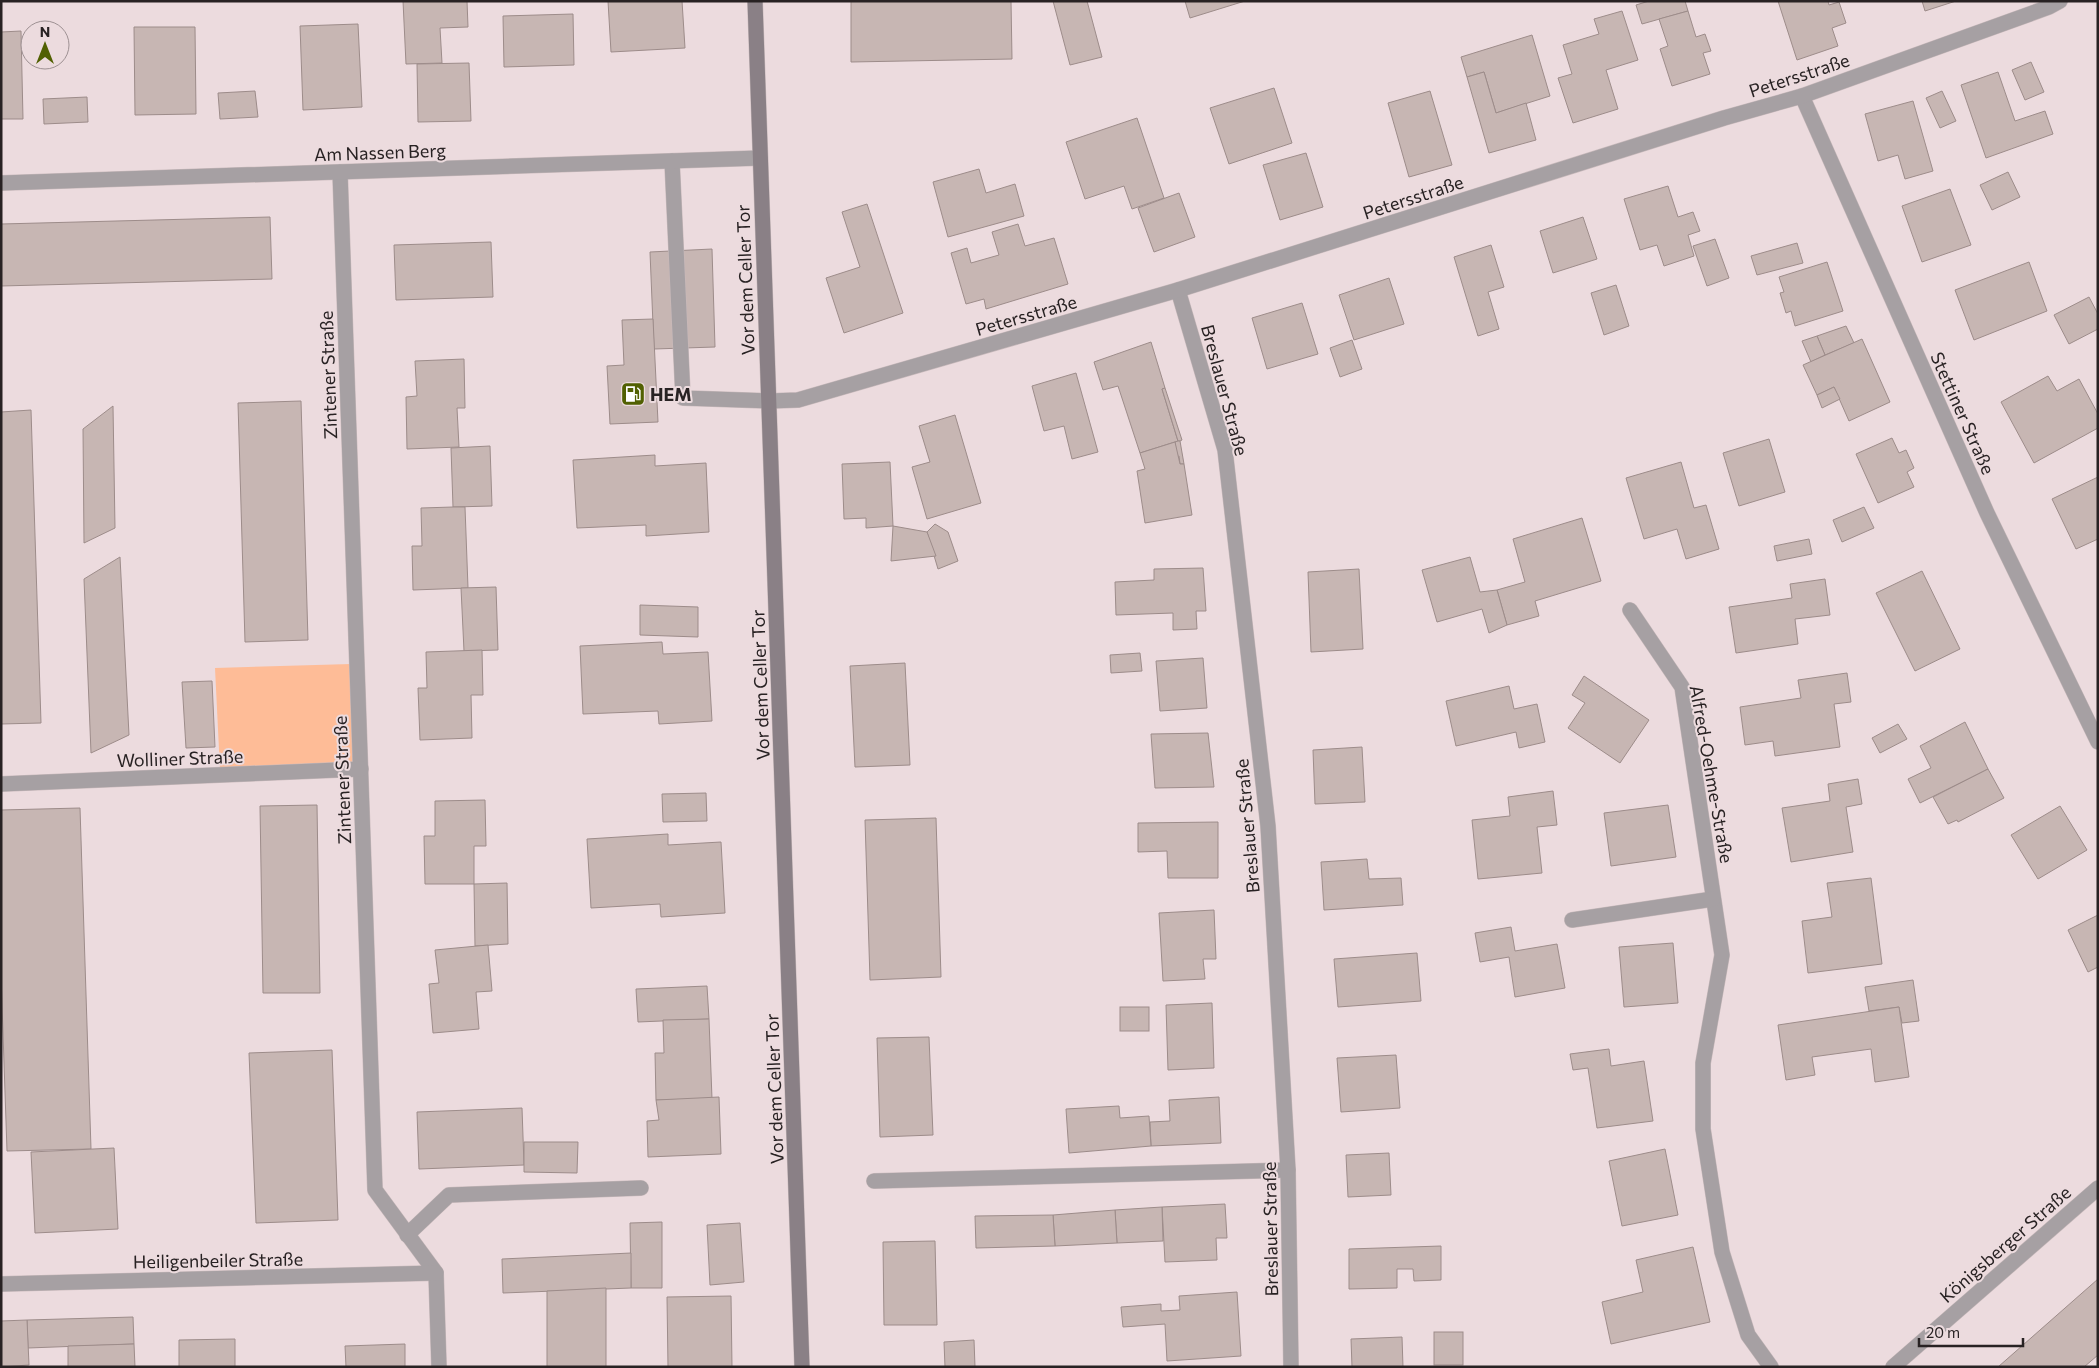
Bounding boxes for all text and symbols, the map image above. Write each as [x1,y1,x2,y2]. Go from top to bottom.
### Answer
north arrow [20,20,70,70]
text: N [40,23,50,40]
street label: Petersstraße [1746,48,1852,102]
street label: Am Nassen Berg [314,139,447,165]
street label: Petersstraße [1360,170,1466,224]
street label: Vor dem Celler Tor [731,204,759,356]
street label: Petersstraße [973,290,1079,340]
street label: Zintener Straße [315,310,341,440]
street label: Breslauer Straße [1197,322,1253,458]
street label: Stettiner Straße [1926,348,2000,478]
fuel station icon: HEM [620,381,646,407]
place label: HEM [650,383,692,405]
street label: Vor dem Celler Tor [746,609,774,761]
street label: Alfred-Oehme-Straße [1686,683,1738,865]
street label: Zintener Straße [329,715,355,845]
street label: Wolliner Straße [116,745,244,771]
street label: Breslauer Straße [1230,758,1264,894]
street label: Vor dem Celler Tor [760,1013,788,1165]
street label: Breslauer Straße [1258,1161,1282,1297]
street label: Königsberger Straße [1935,1181,2075,1307]
street label: Heiligenbeiler Straße [133,1248,303,1272]
scale bar [1919,1316,2023,1348]
text: 20 m [1926,1323,1960,1341]

